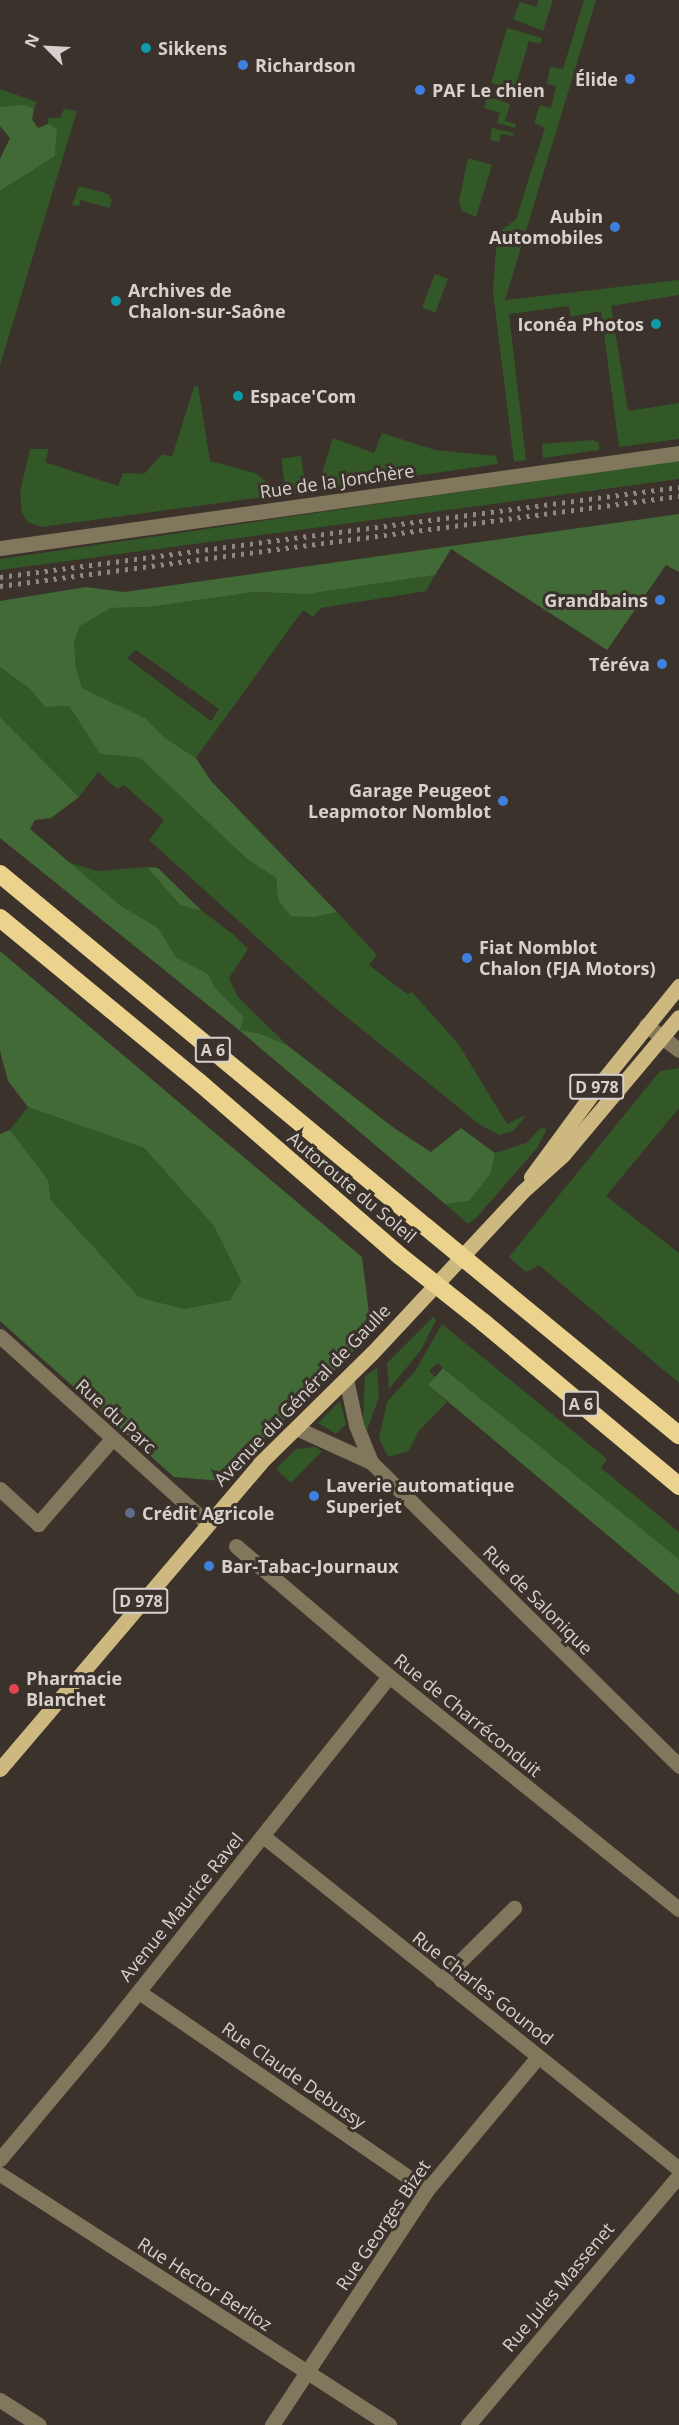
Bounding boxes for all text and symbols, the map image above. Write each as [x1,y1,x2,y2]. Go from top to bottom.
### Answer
north arrow [18,18,78,78]
text: N [19,30,44,51]
place label: Sikkens [158,37,227,59]
marker: Sikkens [139,41,153,55]
place label: Richardson [255,54,356,76]
marker: Richardson [236,58,250,72]
place label: Élide [575,68,618,90]
marker: Élide [623,72,637,86]
place label: PAF Le chien [432,79,545,101]
marker: PAF Le chien [413,83,427,97]
place label: Aubin Automobiles [489,206,603,248]
marker: Aubin Automobiles [608,220,622,234]
place label: Archives de Chalon-sur-Saône [128,280,286,322]
marker: Archives de Chalon-sur-Saône [109,294,123,308]
place label: Iconéa Photos [517,313,644,335]
marker: Iconéa Photos [649,317,663,331]
place label: Espace'Com [250,385,356,407]
marker: Espace'Com [231,389,245,403]
street label: Rue de la Jonchère [258,459,416,503]
place label: Grandbains [544,589,648,611]
marker: Grandbains [653,593,667,607]
place label: Téréva [589,653,650,675]
marker: Téréva [655,657,669,671]
place label: Garage Peugeot Leapmotor Nomblot [308,780,491,822]
marker: Garage Peugeot Leapmotor Nomblot [496,794,510,808]
place label: Fiat Nomblot Chalon (FJA Motors) [479,937,656,980]
marker: Fiat Nomblot Chalon (FJA Motors) [460,951,474,965]
road number: A 6 [194,1037,232,1063]
road number: D 978 [568,1074,626,1100]
street label: Autoroute du Soleil [283,1127,421,1247]
street label: Avenue du Général de Gaulle [209,1300,395,1490]
street label: Rue du Parc [71,1374,161,1458]
road number: A 6 [562,1391,600,1417]
place label: Laverie automatique Superjet [326,1475,514,1518]
marker: Laverie automatique Superjet [307,1489,321,1503]
place label: Crédit Agricole [142,1502,274,1524]
marker: Crédit Agricole [123,1506,137,1520]
street label: Rue de Salonique [479,1541,597,1659]
place label: Bar-Tabac-Journaux [221,1555,399,1577]
marker: Bar-Tabac-Journaux [202,1559,216,1573]
road number: D 978 [112,1588,170,1614]
street label: Rue de Charréconduit [390,1649,546,1781]
place label: Pharmacie Blanchet [26,1668,122,1710]
marker: Pharmacie Blanchet [7,1682,21,1696]
street label: Avenue Maurice Ravel [115,1828,247,1986]
street label: Rue Charles Gounod [408,1926,558,2050]
street label: Rue Claude Debussy [218,2017,370,2133]
street label: Rue Georges Bizet [331,2156,435,2294]
street label: Rue Jules Massenet [498,2218,618,2356]
street label: Rue Hector Berlioz [134,2233,276,2335]

